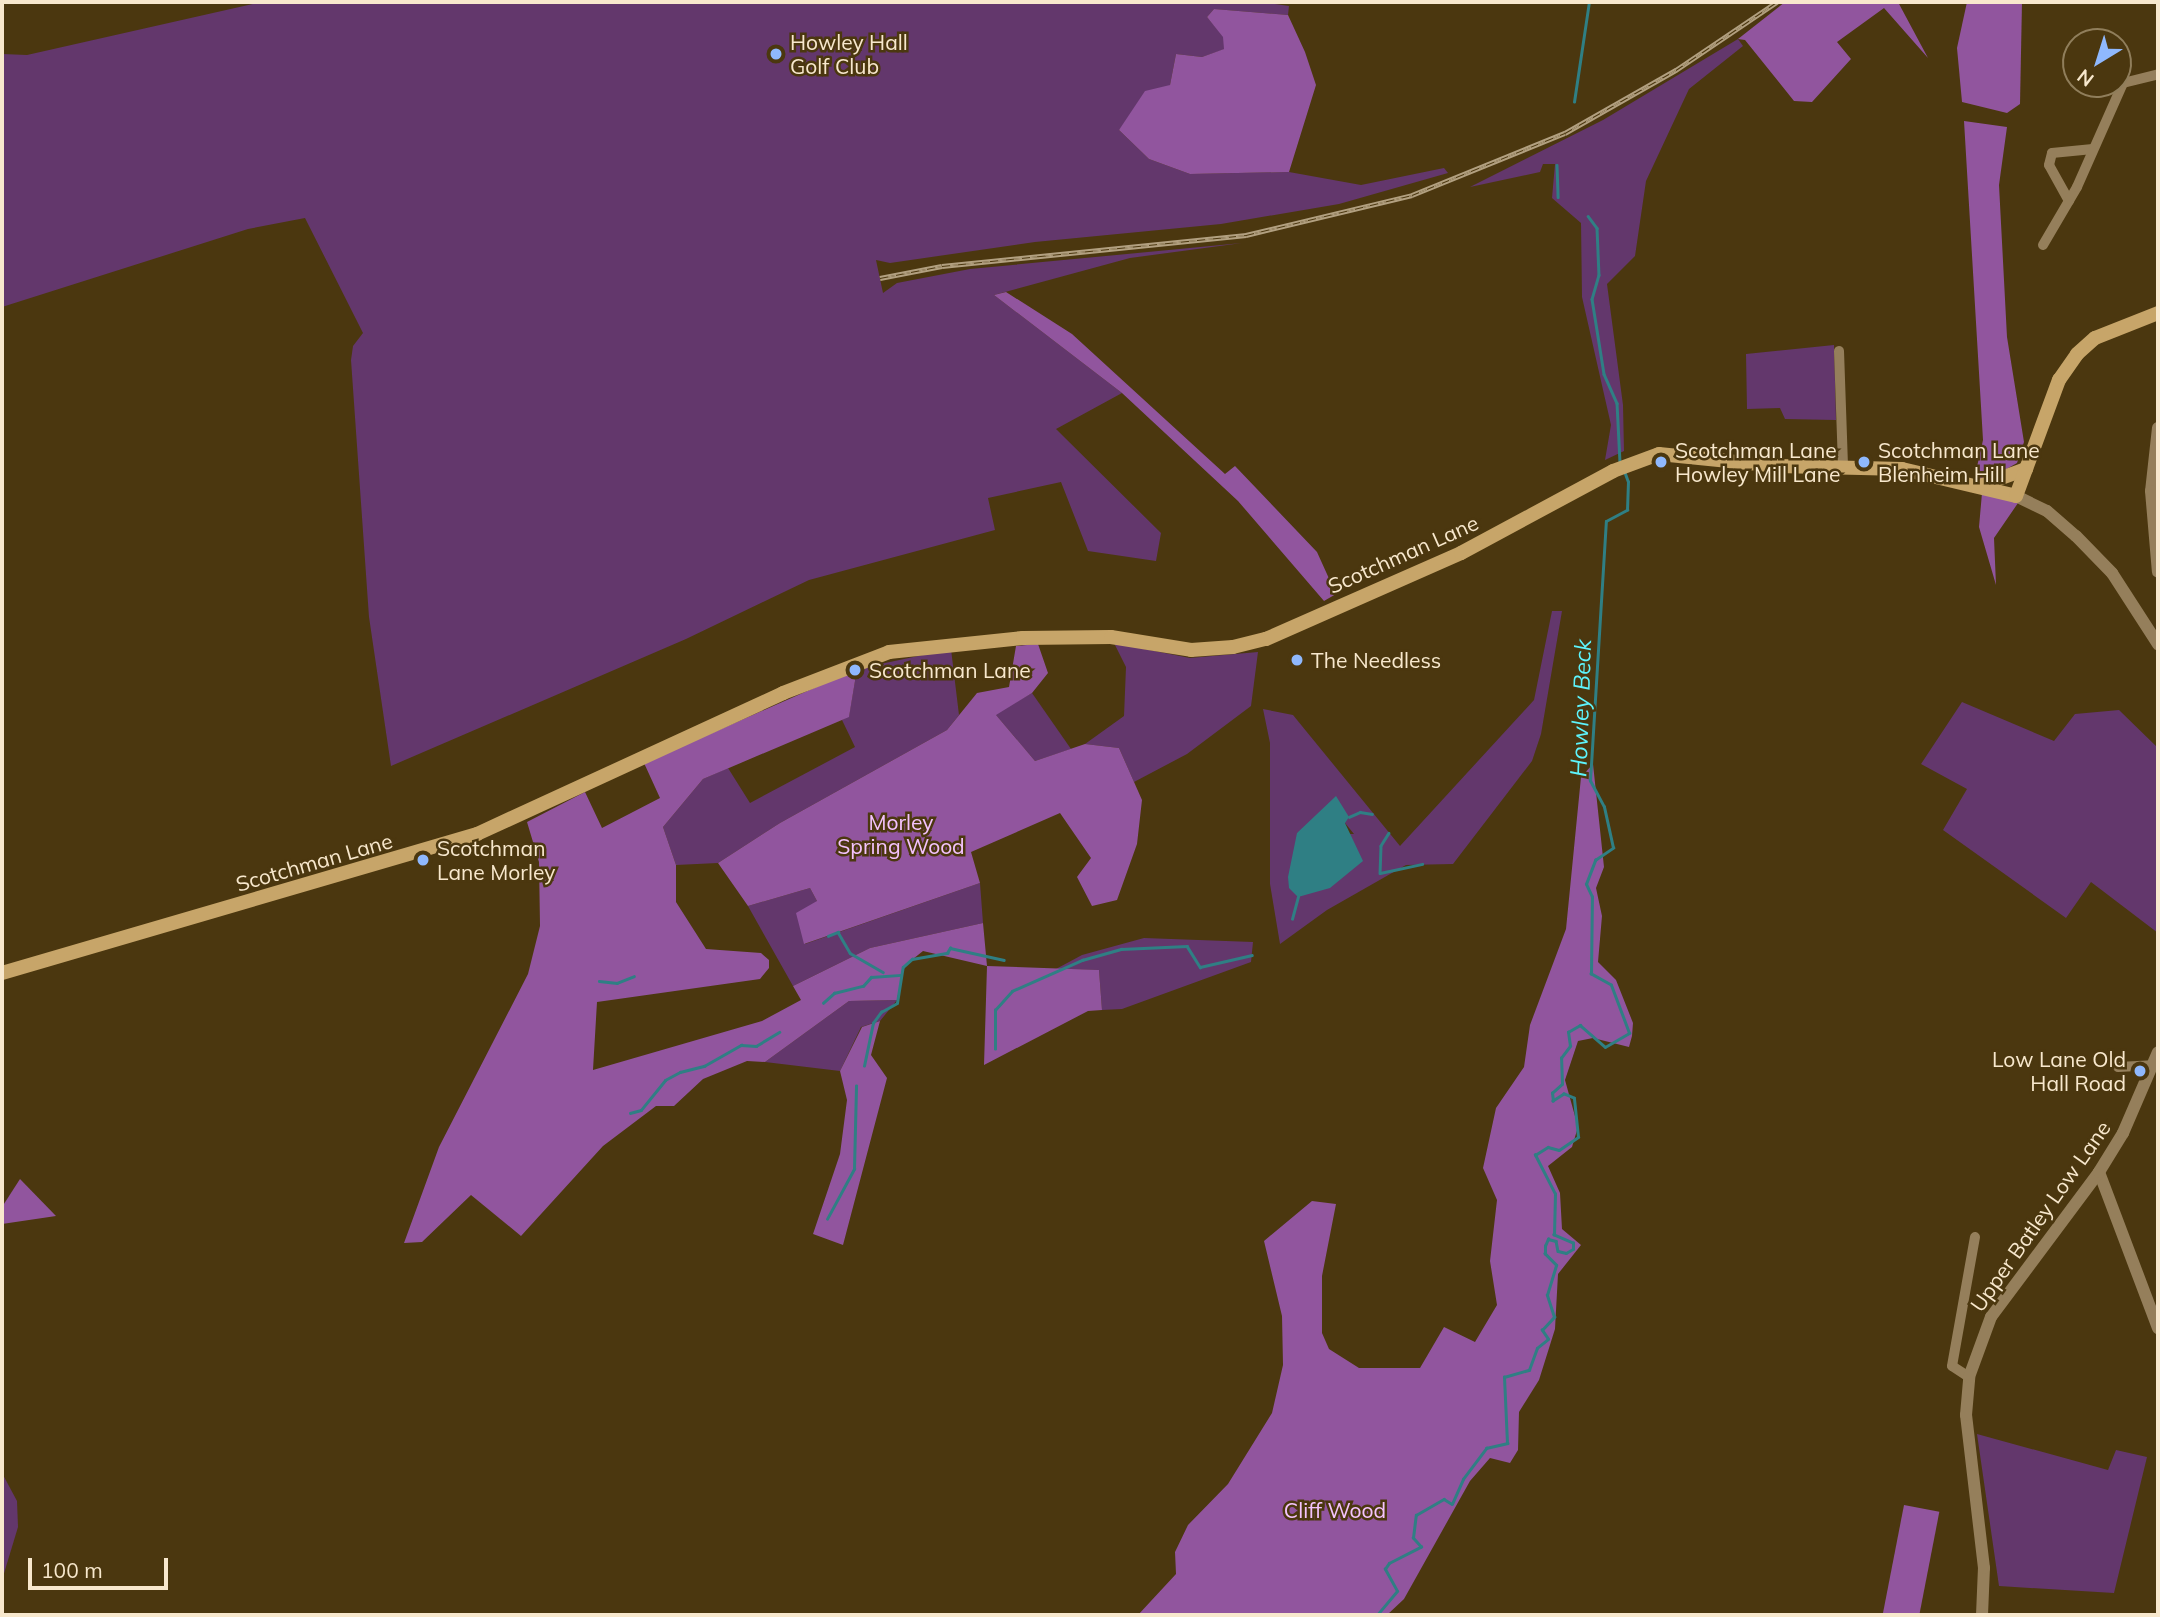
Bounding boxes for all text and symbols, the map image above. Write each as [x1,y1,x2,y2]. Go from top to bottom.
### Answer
north arrow [2062,28,2132,98]
place label: Howley Hall Golf Club [790,29,908,79]
marker: Howley Hall Golf Club [768,46,784,62]
text: N [2072,64,2098,92]
place label: Scotchman Lane Howley Mill Lane [1675,437,1840,487]
place label: Scotchman Lane Blenheim Hill [1878,437,2040,487]
marker: Scotchman Lane Howley Mill Lane [1653,454,1669,470]
marker: Scotchman Lane Blenheim Hill [1856,454,1872,470]
street label: Scotchman Lane [1324,510,1482,598]
water label: Howley Beck [1565,639,1597,777]
place label: The Needless [1311,647,1441,673]
marker: The Needless [1289,652,1305,668]
place label: Scotchman Lane [869,657,1031,683]
marker: Scotchman Lane [847,662,863,678]
park label: Morley Spring Wood [837,809,965,859]
street label: Scotchman Lane [233,828,395,896]
place label: Scotchman Lane Morley [437,835,555,885]
marker: Scotchman Lane Morley [415,852,431,868]
place label: Low Lane Old Hall Road [1992,1046,2126,1096]
marker: Low Lane Old Hall Road [2132,1063,2148,1079]
street label: Upper Batley Low Lane [1965,1116,2115,1316]
park label: Cliff Wood [1284,1497,1386,1523]
scale bar [32,1544,172,1588]
text: 100 m [41,1557,103,1583]

